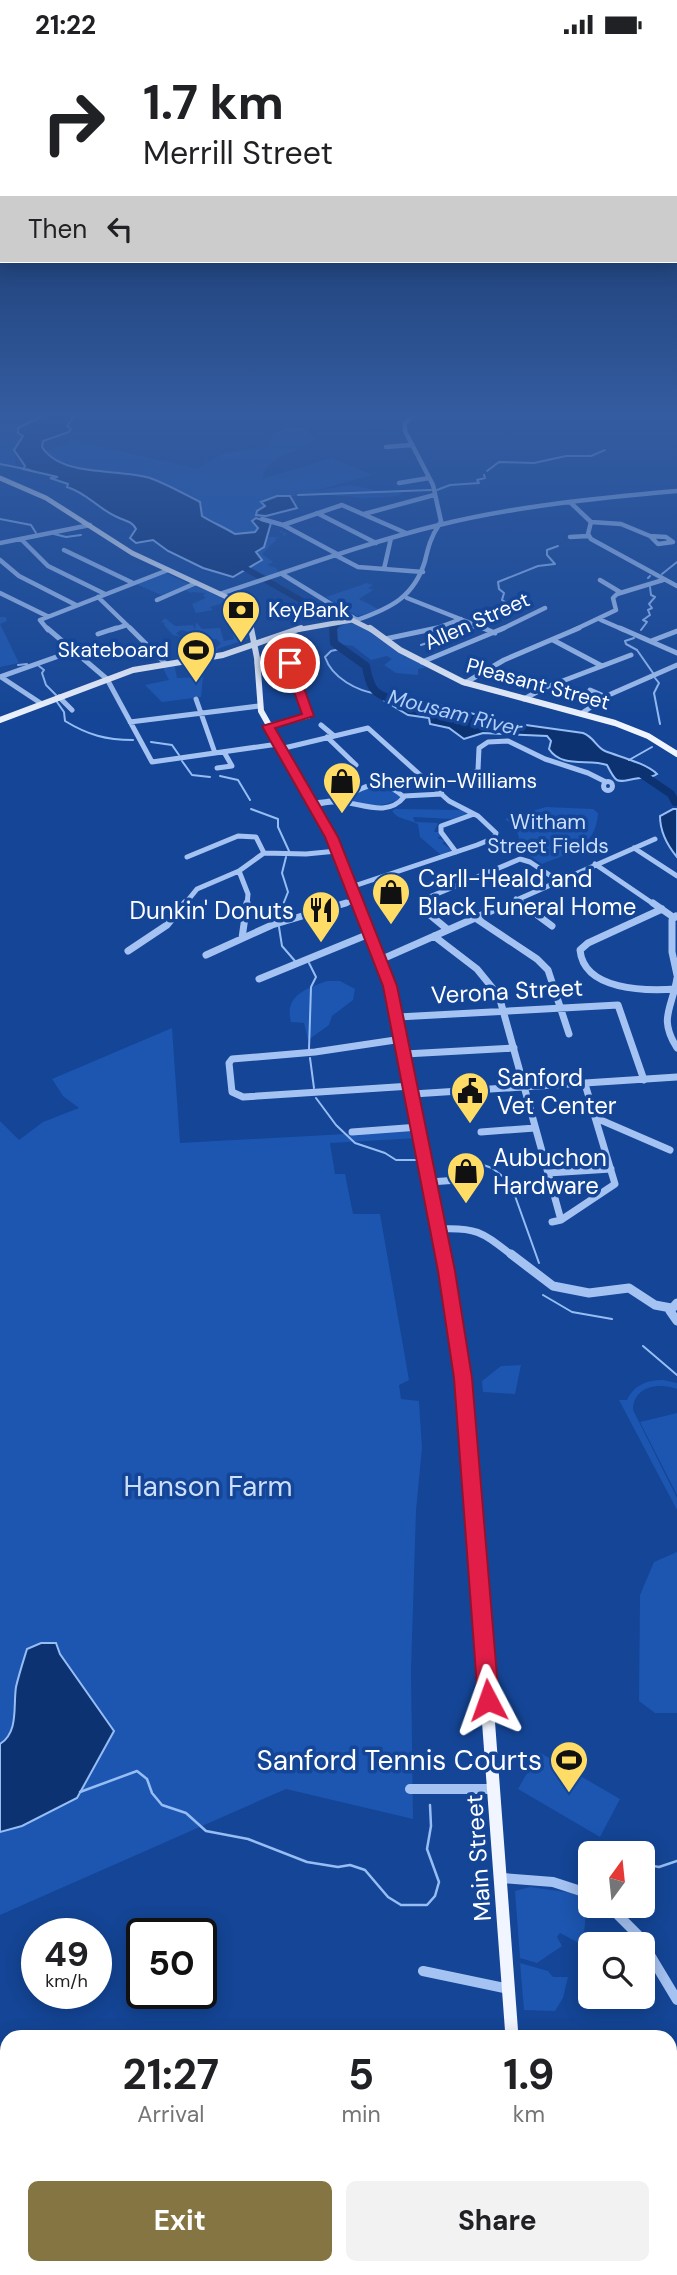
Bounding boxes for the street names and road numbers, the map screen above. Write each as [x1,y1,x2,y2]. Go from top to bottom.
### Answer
street label: Allen Street [420,585,534,657]
street label: Pleasant Street [463,651,613,717]
street label: Verona Street [430,972,584,1010]
street label: Main Street [458,1793,498,1923]

